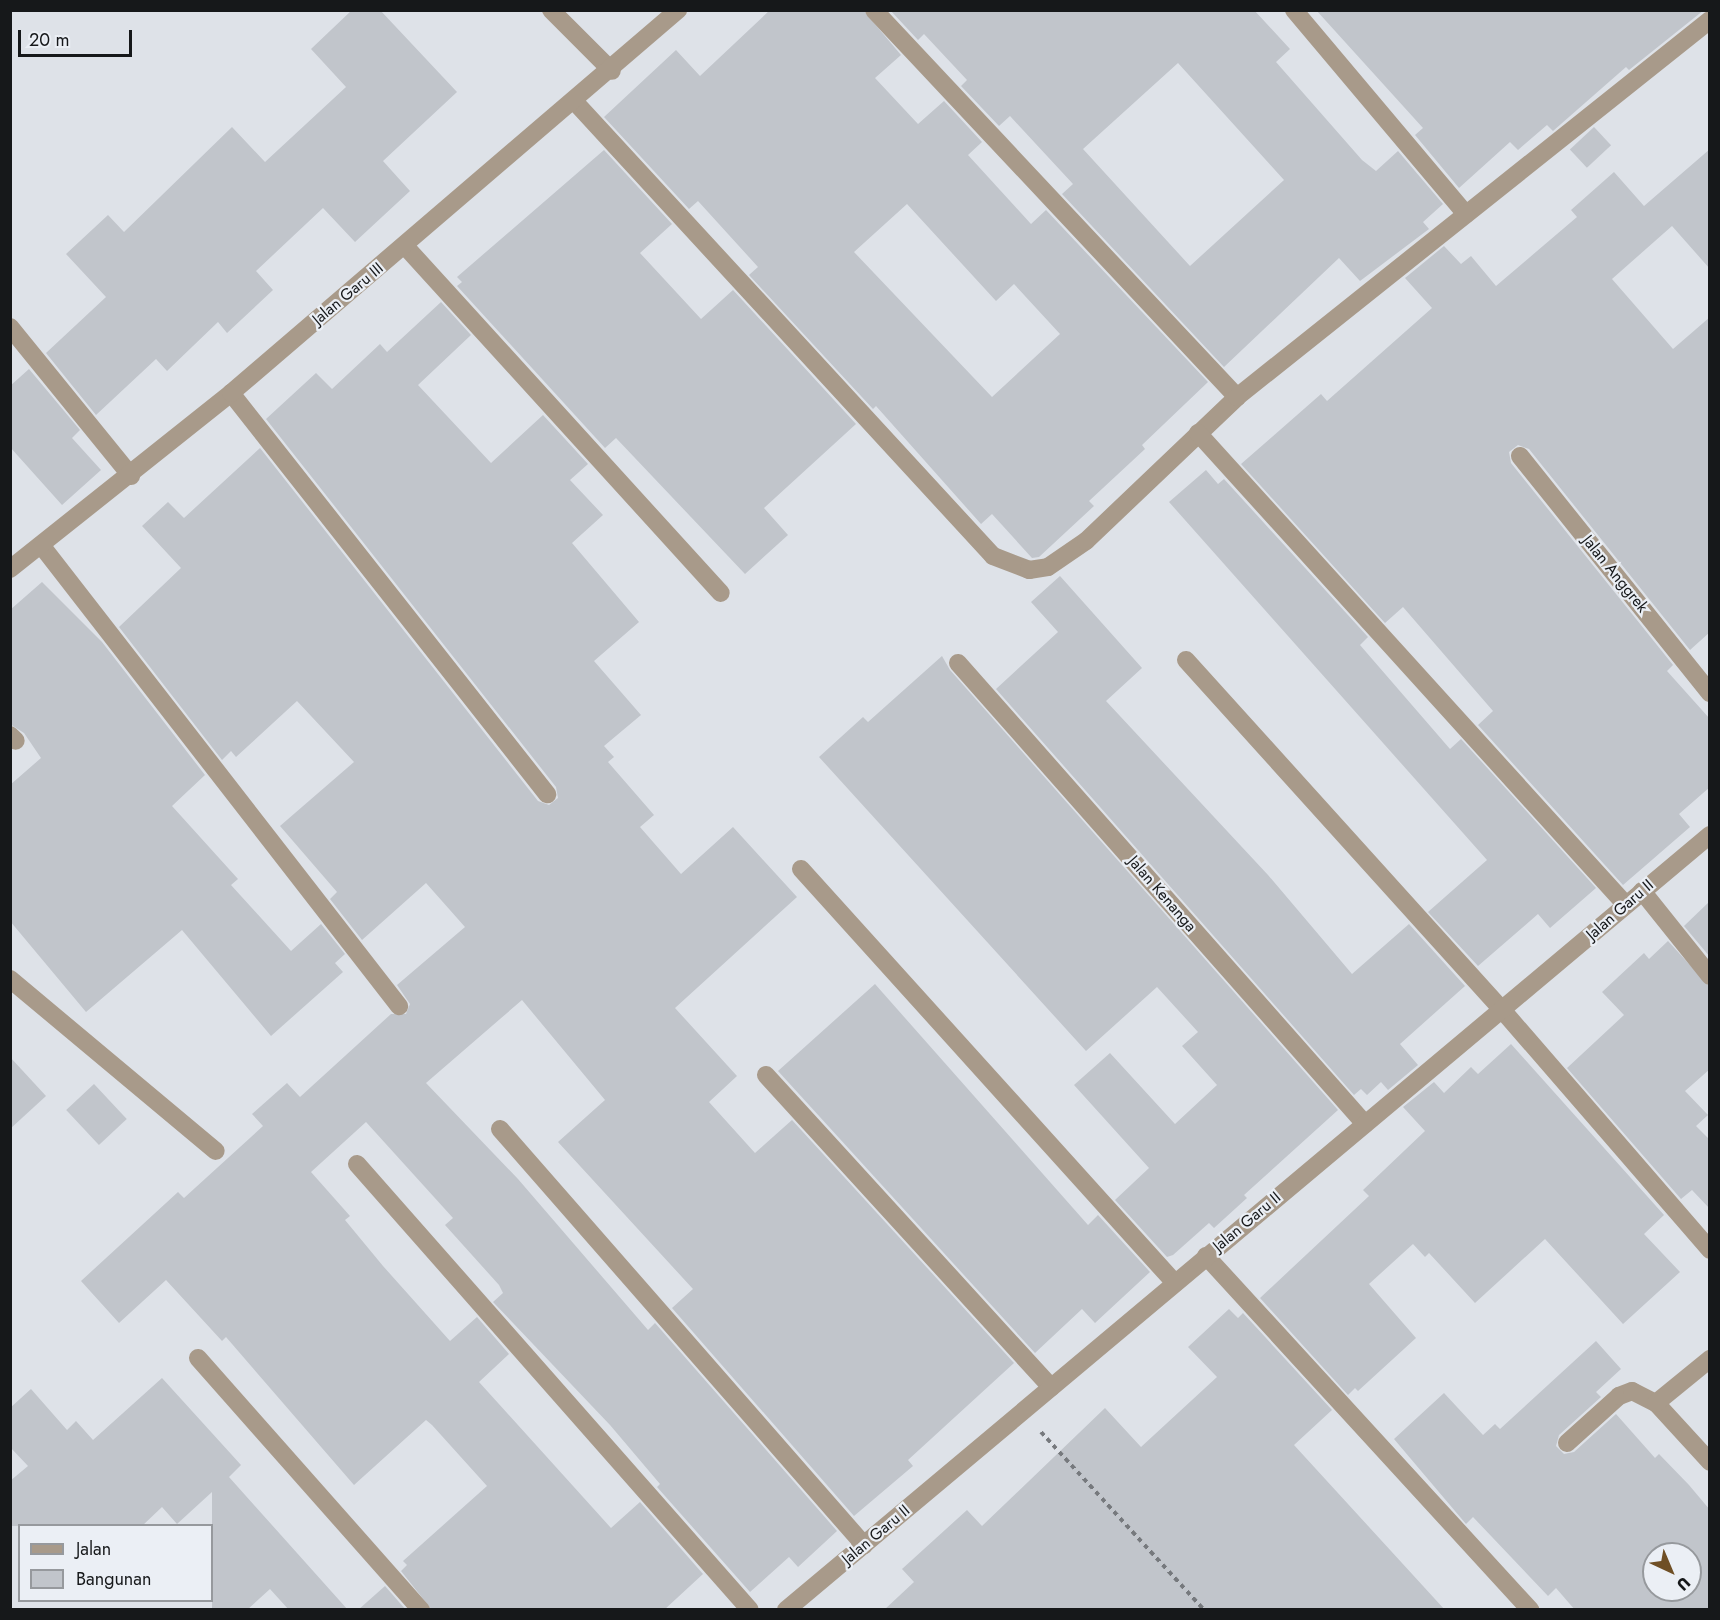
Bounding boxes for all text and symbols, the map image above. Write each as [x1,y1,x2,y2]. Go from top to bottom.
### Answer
scale bar [21,18,135,56]
text: 20 m [29,27,69,53]
street label: Jalan Garu III [309,259,387,329]
street label: Jalan Anggrek [1578,531,1652,617]
street label: Jalan Kenanga [1124,852,1200,936]
street label: Jalan Garu II [1582,876,1658,944]
street label: Jalan Garu II [1209,1188,1285,1256]
street label: Jalan Garu II [838,1501,914,1569]
legend [18,1524,213,1602]
text: Jalan [76,1536,111,1562]
north arrow [1642,1542,1702,1602]
text: Bangunan [76,1566,151,1592]
text: U [1671,1572,1695,1596]

